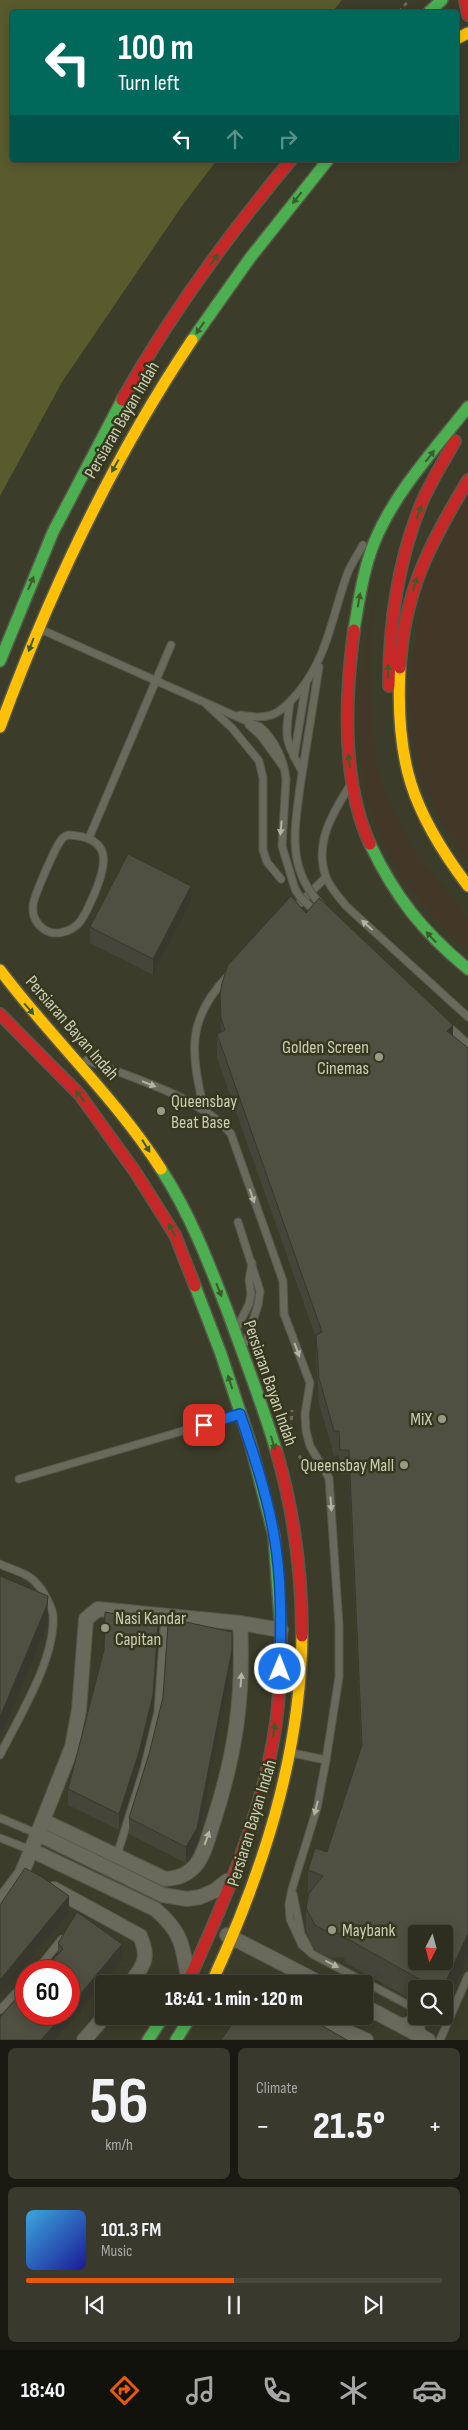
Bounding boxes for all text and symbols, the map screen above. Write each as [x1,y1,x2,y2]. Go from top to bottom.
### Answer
text: 100 m [118,27,194,70]
icon: left [35,30,100,95]
text: Turn left [118,70,180,97]
icon: left [168,125,196,153]
icon: ahead [221,125,249,153]
icon: right [274,125,302,153]
one-way arrow [292,191,303,204]
one-way arrow [209,253,219,267]
one-way arrow [195,321,205,335]
street label: Persiaran Bayan Indah [80,358,164,482]
one-way arrow [425,449,435,463]
one-way arrow [110,460,119,473]
one-way arrow [416,505,423,520]
one-way arrow [27,576,35,591]
one-way arrow [411,576,419,591]
one-way arrow [356,591,364,607]
one-way arrow [26,638,34,652]
one-way arrow [384,663,392,679]
one-way arrow [345,753,353,769]
one-way arrow [277,820,285,836]
one-way arrow [362,919,374,931]
one-way arrow [425,931,437,943]
street label: Persiaran Bayan Indah [21,972,123,1084]
one-way arrow [23,1003,34,1016]
place label: Golden Screen Cinemas [282,1037,369,1079]
marker: Golden Screen Cinemas [373,1051,385,1063]
one-way arrow [142,1081,156,1089]
one-way arrow [75,1090,86,1103]
place label: Queensbay Beat Base [171,1091,237,1133]
marker: Queensbay Beat Base [155,1105,167,1117]
one-way arrow [141,1139,150,1152]
one-way arrow [249,1188,257,1203]
one-way arrow [168,1223,176,1238]
one-way arrow [215,1283,223,1298]
street label: Persiaran Bayan Indah [239,1317,301,1449]
one-way arrow [294,1343,302,1357]
one-way arrow [225,1374,233,1389]
pin [183,1404,225,1446]
place label: MiX [410,1409,432,1430]
icon: arrive [190,1411,218,1439]
marker: MiX [436,1413,448,1425]
one-way arrow [269,1436,277,1451]
place label: Queensbay Mall [301,1455,394,1476]
marker: Queensbay Mall [398,1459,410,1471]
one-way arrow [328,1496,336,1512]
place label: Nasi Kandar Capitan [115,1608,186,1650]
marker: Nasi Kandar Capitan [99,1622,111,1634]
position arrow [253,1642,305,1694]
one-way arrow [237,1672,245,1688]
one-way arrow [271,1722,279,1738]
street label: Persiaran Bayan Indah [223,1757,281,1889]
one-way arrow [312,1800,320,1815]
one-way arrow [204,1831,212,1846]
place label: Maybank [342,1920,396,1941]
marker: Maybank [326,1924,338,1936]
north arrow [408,1925,452,1970]
map controls [408,1925,453,2025]
speed limit sign: 60 [15,1960,80,2025]
one-way arrow [324,1960,339,1968]
button: search [408,1980,453,2025]
text: 18:41 · 1 min · 120 m [165,1988,303,2011]
text: 56 [89,2064,149,2142]
text: Climate [256,2079,298,2098]
text: 21.5° [313,2104,385,2149]
text: − [256,2110,270,2143]
text: + [428,2110,442,2143]
text: km/h [105,2136,133,2155]
text: 101.3 FM [101,2219,161,2242]
text: Music [101,2242,132,2261]
icon: previous [81,2291,109,2319]
icon: pause [220,2291,248,2319]
icon: next [359,2291,387,2319]
icon: directions [107,2373,142,2408]
icon: music [183,2373,218,2408]
icon: phone [259,2373,294,2408]
icon: climate [336,2373,371,2408]
icon: car [412,2373,447,2408]
text: 18:40 [21,2377,65,2404]

